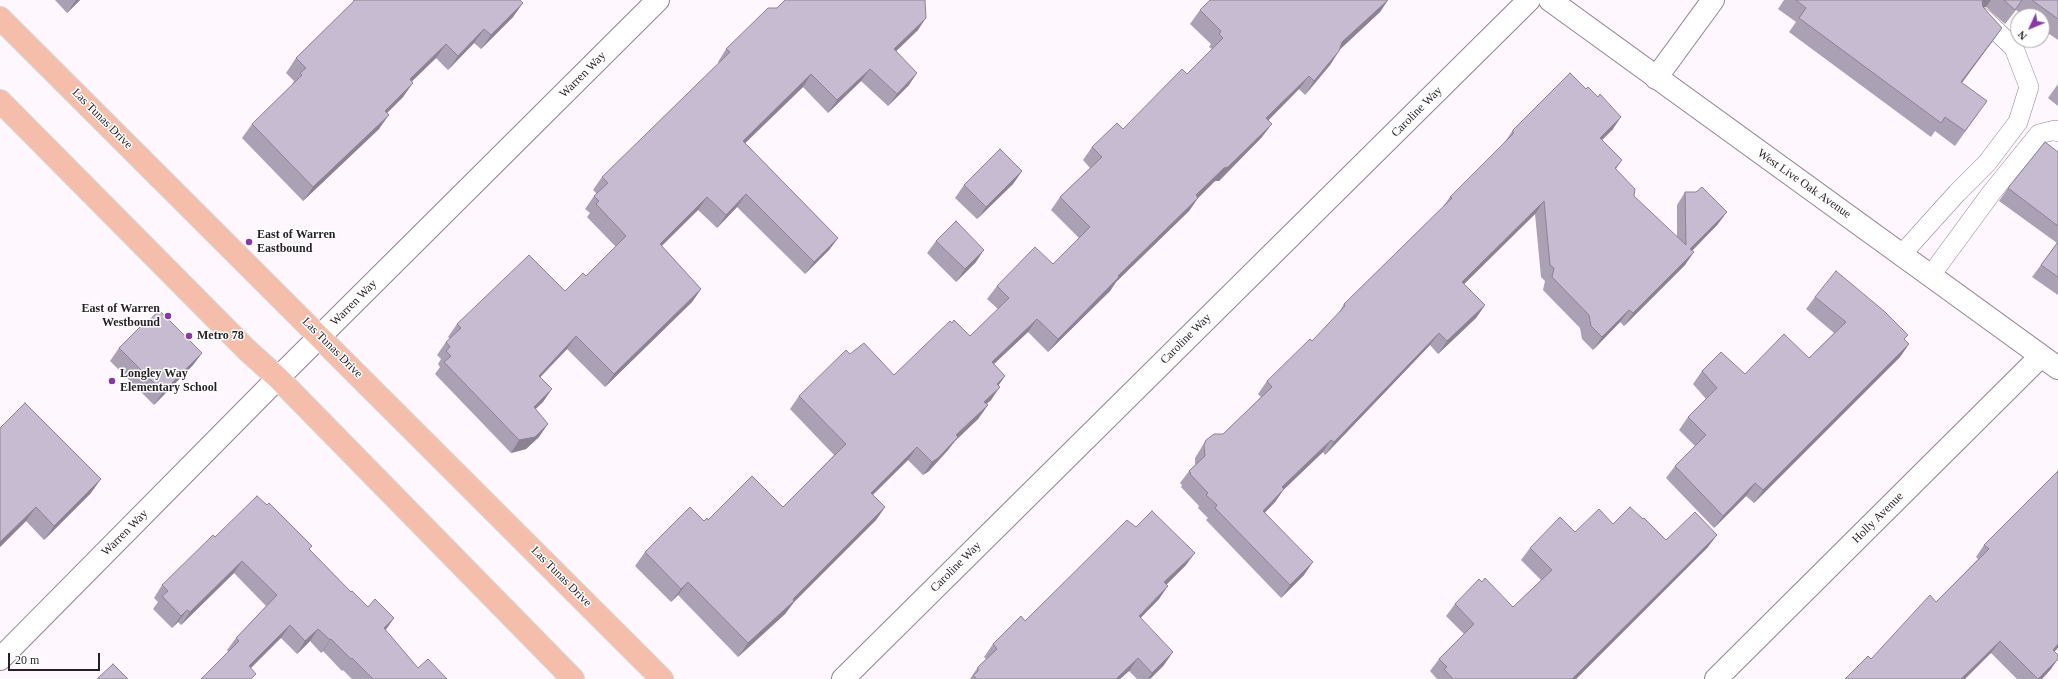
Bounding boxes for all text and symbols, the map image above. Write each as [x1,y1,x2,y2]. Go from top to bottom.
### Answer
north arrow [2010,8,2050,48]
text: N [2015,29,2029,43]
street label: Warren Way [557,49,609,101]
street label: Caroline Way [1389,84,1445,140]
street label: Las Tunas Drive [69,86,135,152]
street label: West Live Oak Avenue [1754,146,1854,222]
place label: East of Warren Eastbound [257,228,335,256]
marker: East of Warren Eastbound [244,237,254,247]
street label: Warren Way [328,277,380,329]
place label: East of Warren Westbound [82,302,160,330]
marker: East of Warren Westbound [163,311,173,321]
street label: Caroline Way [1158,311,1214,367]
street label: Las Tunas Drive [299,315,365,381]
place label: Metro 78 [197,329,244,343]
marker: Metro 78 [184,331,194,341]
place label: Longley Way Elementary School [120,367,217,395]
marker: Longley Way Elementary School [107,376,117,386]
street label: Holly Avenue [1849,489,1907,547]
street label: Warren Way [99,507,151,559]
street label: Caroline Way [928,539,984,595]
street label: Las Tunas Drive [528,544,594,610]
scale bar [10,645,102,671]
text: 20 m [15,653,39,667]

